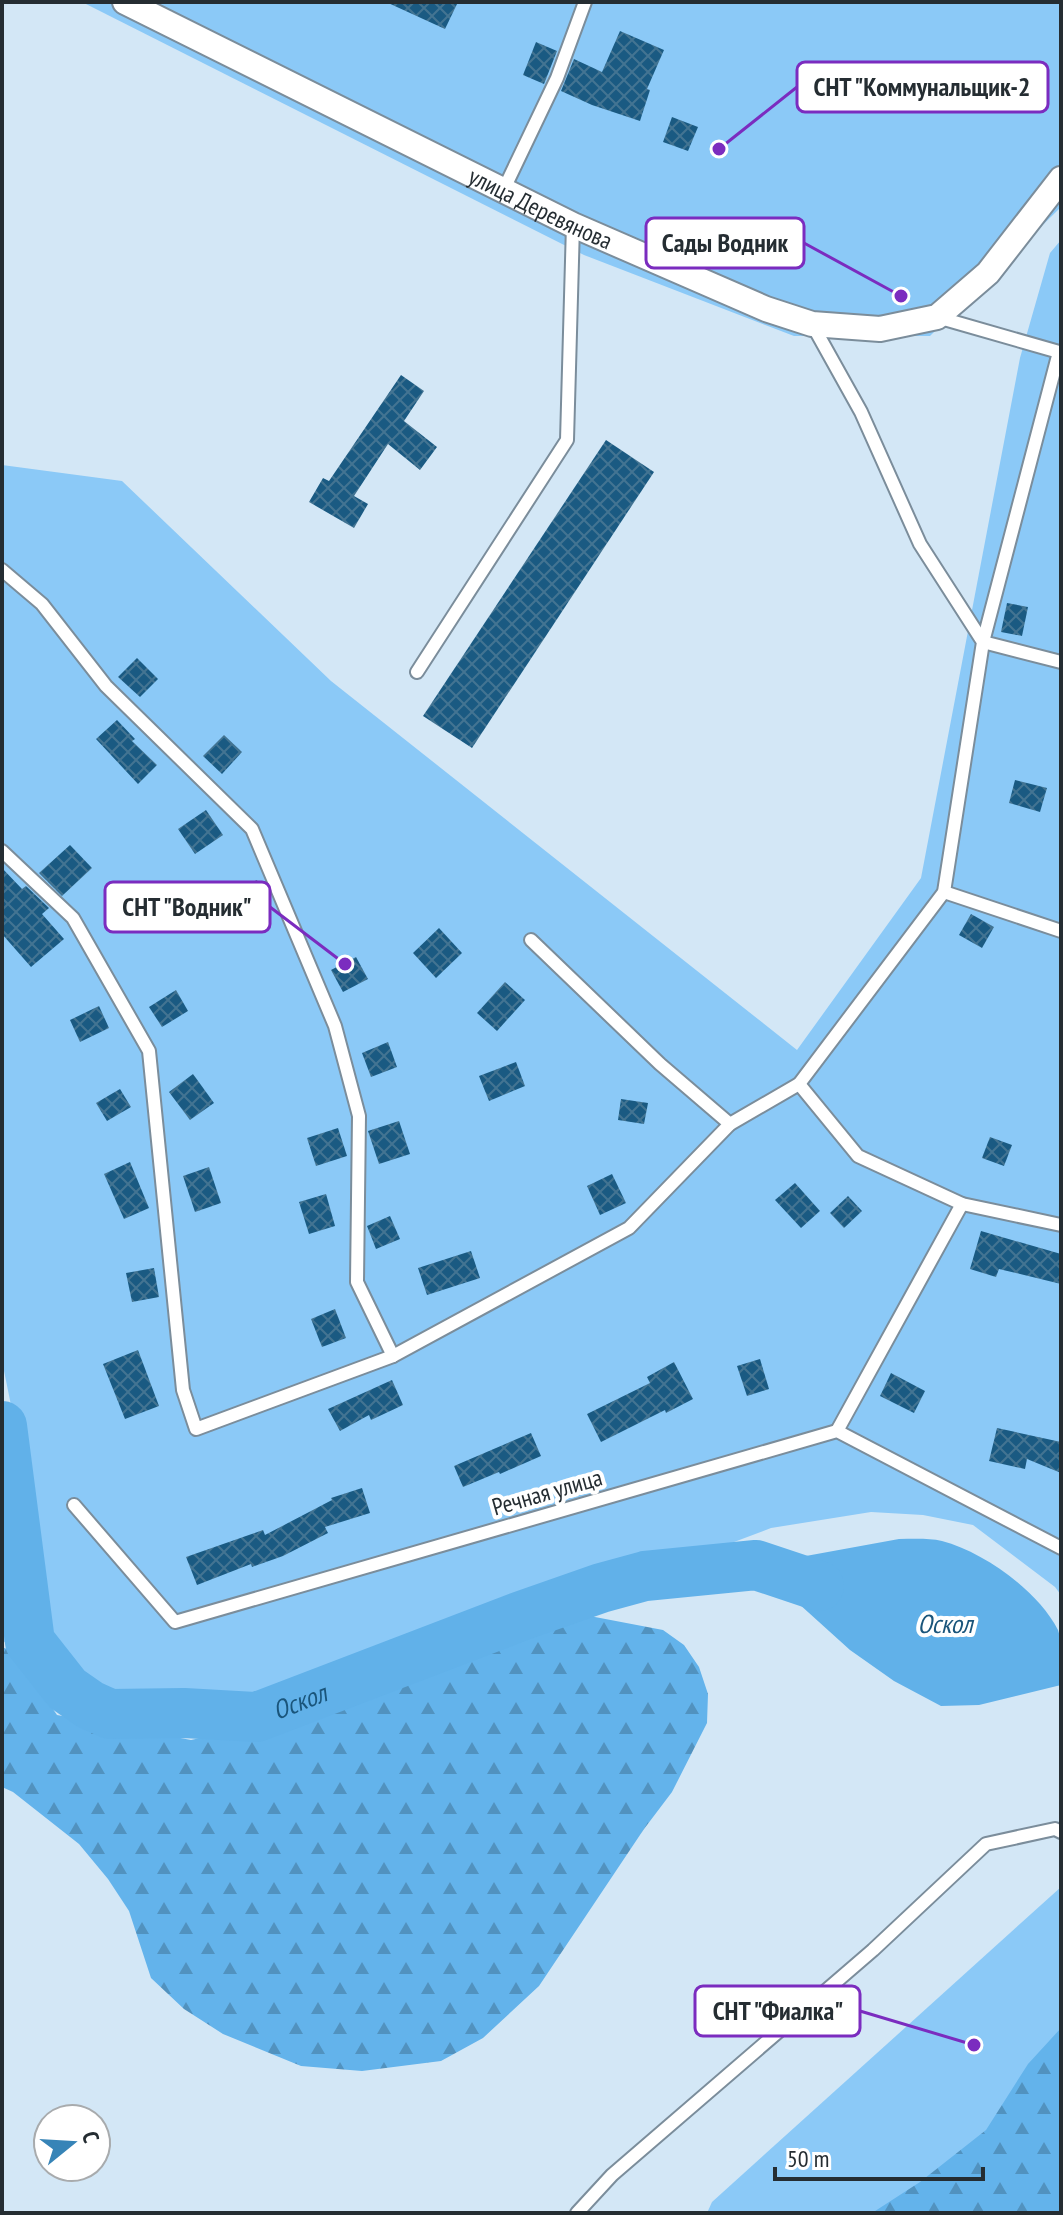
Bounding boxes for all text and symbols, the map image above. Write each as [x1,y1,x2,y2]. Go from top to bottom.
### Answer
callout: СНТ "Коммунальщик-2 [797,62,1048,112]
text: СНТ "Коммунальщик-2 [814,70,1030,103]
street label: улица Деревянова [464,160,617,256]
callout: Сады Водник [646,218,804,268]
text: Сады Водник [662,226,788,259]
callout: СНТ "Водник" [105,882,270,932]
text: СНТ "Водник" [122,890,252,923]
street label: Речная улица [488,1462,606,1522]
water label: Оскол [917,1607,975,1640]
water label: Оскол [268,1675,333,1726]
callout: СНТ "Фиалка" [695,1986,860,2036]
text: СНТ "Фиалка" [713,1994,843,2027]
north arrow [32,2103,112,2183]
text: С [76,2128,106,2146]
scale bar [775,2131,983,2181]
text: 50 m [787,2143,829,2174]

